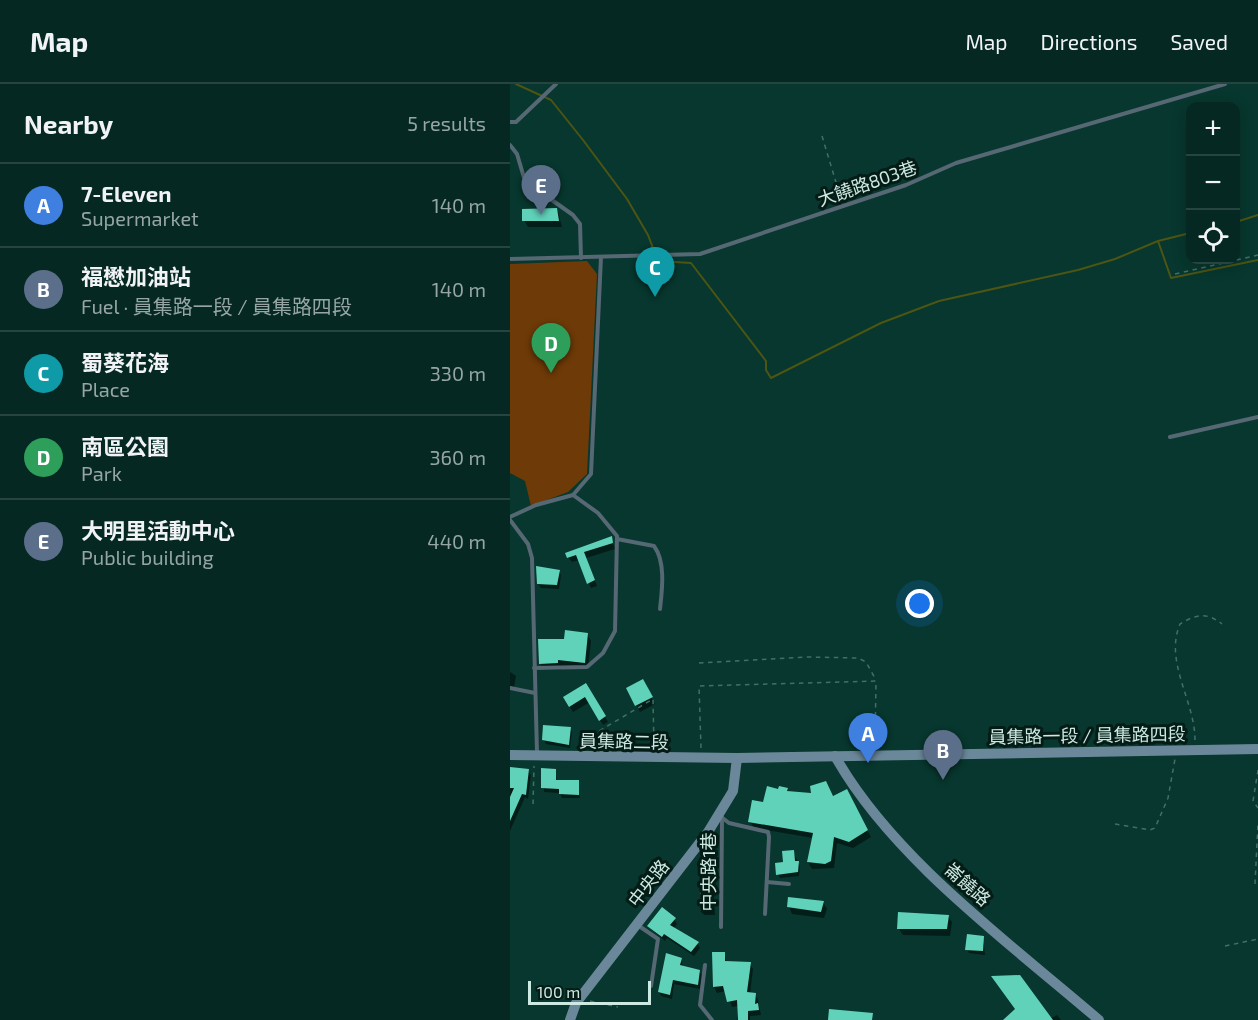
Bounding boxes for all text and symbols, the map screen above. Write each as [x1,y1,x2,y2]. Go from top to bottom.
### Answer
text: Map [30,24,88,58]
text: Map [965,29,1008,54]
text: Directions [1041,29,1137,54]
text: Saved [1170,29,1228,54]
map controls [1186,102,1240,264]
button: + [1186,102,1240,156]
text: Nearby [24,108,113,139]
text: 5 results [407,111,486,135]
street label: 大饒路803巷 [814,156,920,210]
button: − [1186,156,1240,210]
pin: E [522,166,561,215]
text: 7-Eleven [81,180,171,206]
text: A [37,193,50,217]
text: 140 m [432,193,486,217]
text: Supermarket [81,206,199,230]
button: locate [1186,210,1240,264]
pin: C [636,248,674,297]
text: 福懋加油站 [81,263,191,289]
text: B [37,277,50,301]
text: 140 m [432,277,486,301]
text: Fuel · 員集路一段 / 員集路四段 [81,294,352,318]
pin: D [532,324,570,373]
text: 蜀葵花海 [81,349,169,375]
text: C [38,361,49,385]
text: 330 m [430,361,486,385]
text: Place [81,377,130,401]
text: 南區公園 [81,433,169,459]
text: D [37,445,50,469]
text: 360 m [429,445,486,469]
text: Park [81,461,122,485]
text: 大明里活動中心 [81,517,235,543]
text: E [38,529,49,553]
text: 440 m [427,529,486,553]
text: Public building [81,545,214,569]
your location [905,589,934,618]
pin: A [848,714,888,763]
street label: 員集路一段 / 員集路四段 [988,722,1186,748]
street label: 員集路二段 [579,729,669,753]
pin: B [924,730,962,780]
street label: 中央路1巷 [697,832,719,912]
street label: 中央路 [623,855,673,911]
street label: 崙饒路 [941,858,995,910]
scale bar [528,978,651,1006]
text: 100 m [537,982,580,1001]

